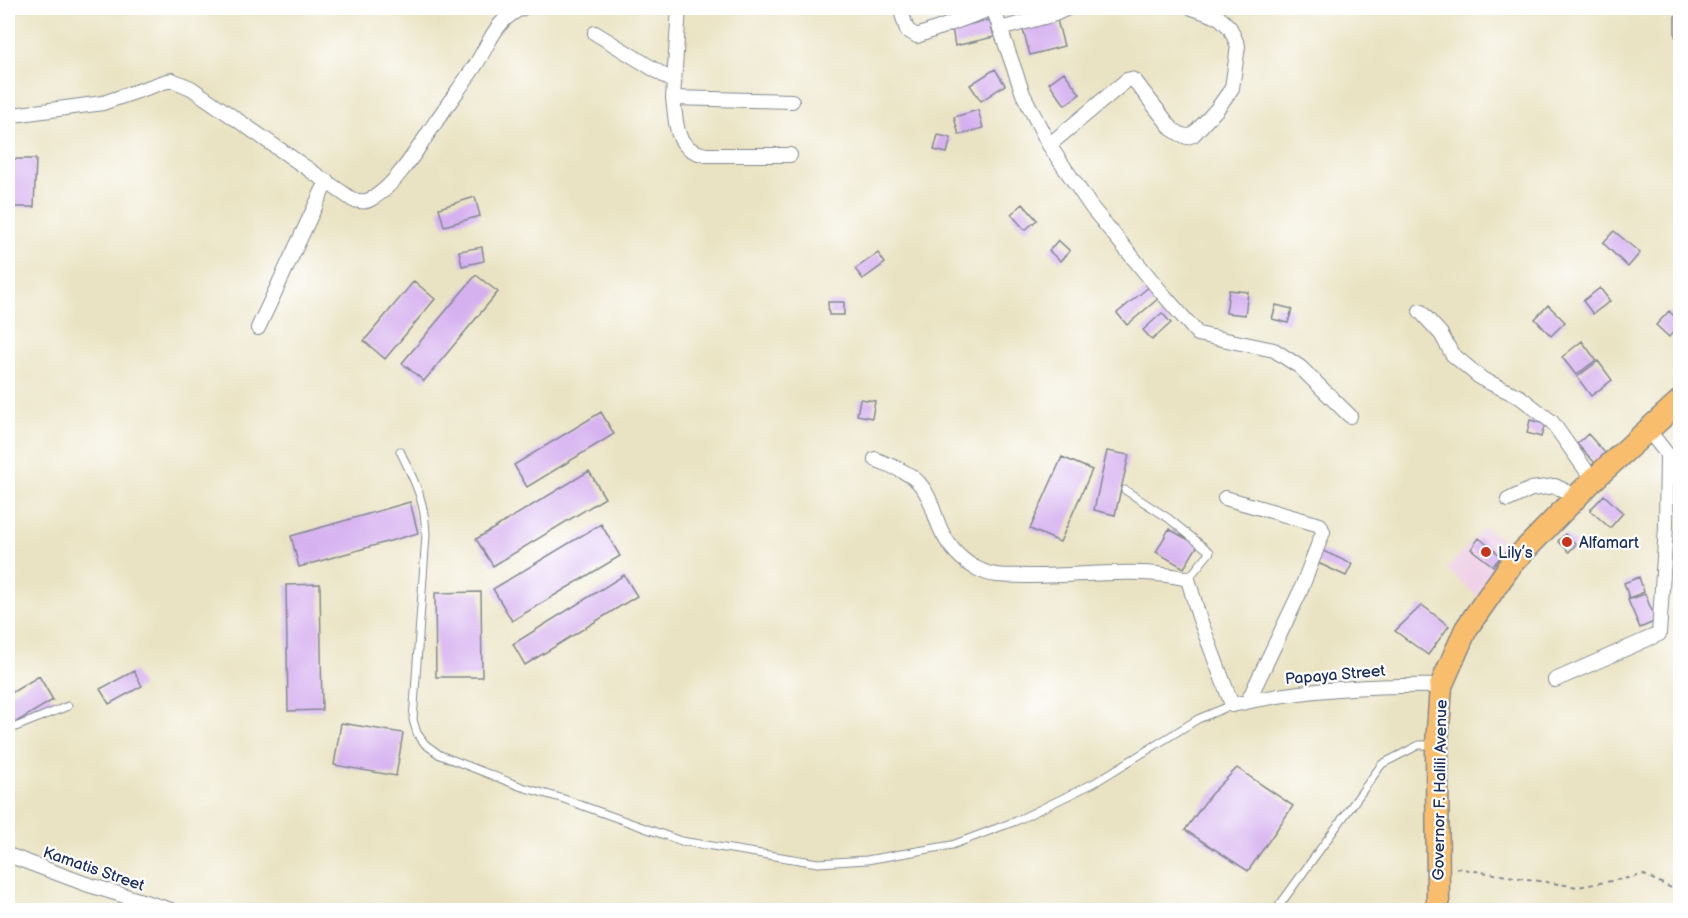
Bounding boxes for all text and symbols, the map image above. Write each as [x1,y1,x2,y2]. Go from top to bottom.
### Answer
place label: Alfamart [1579,534,1639,553]
marker: Alfamart [1560,535,1574,549]
place label: Lily’s [1498,544,1533,563]
marker: Lily’s [1479,545,1493,559]
street label: Papaya Street [1284,662,1386,689]
street label: Governor F. Halili Avenue [1429,699,1452,881]
street label: Kamatis Street [40,843,147,896]

